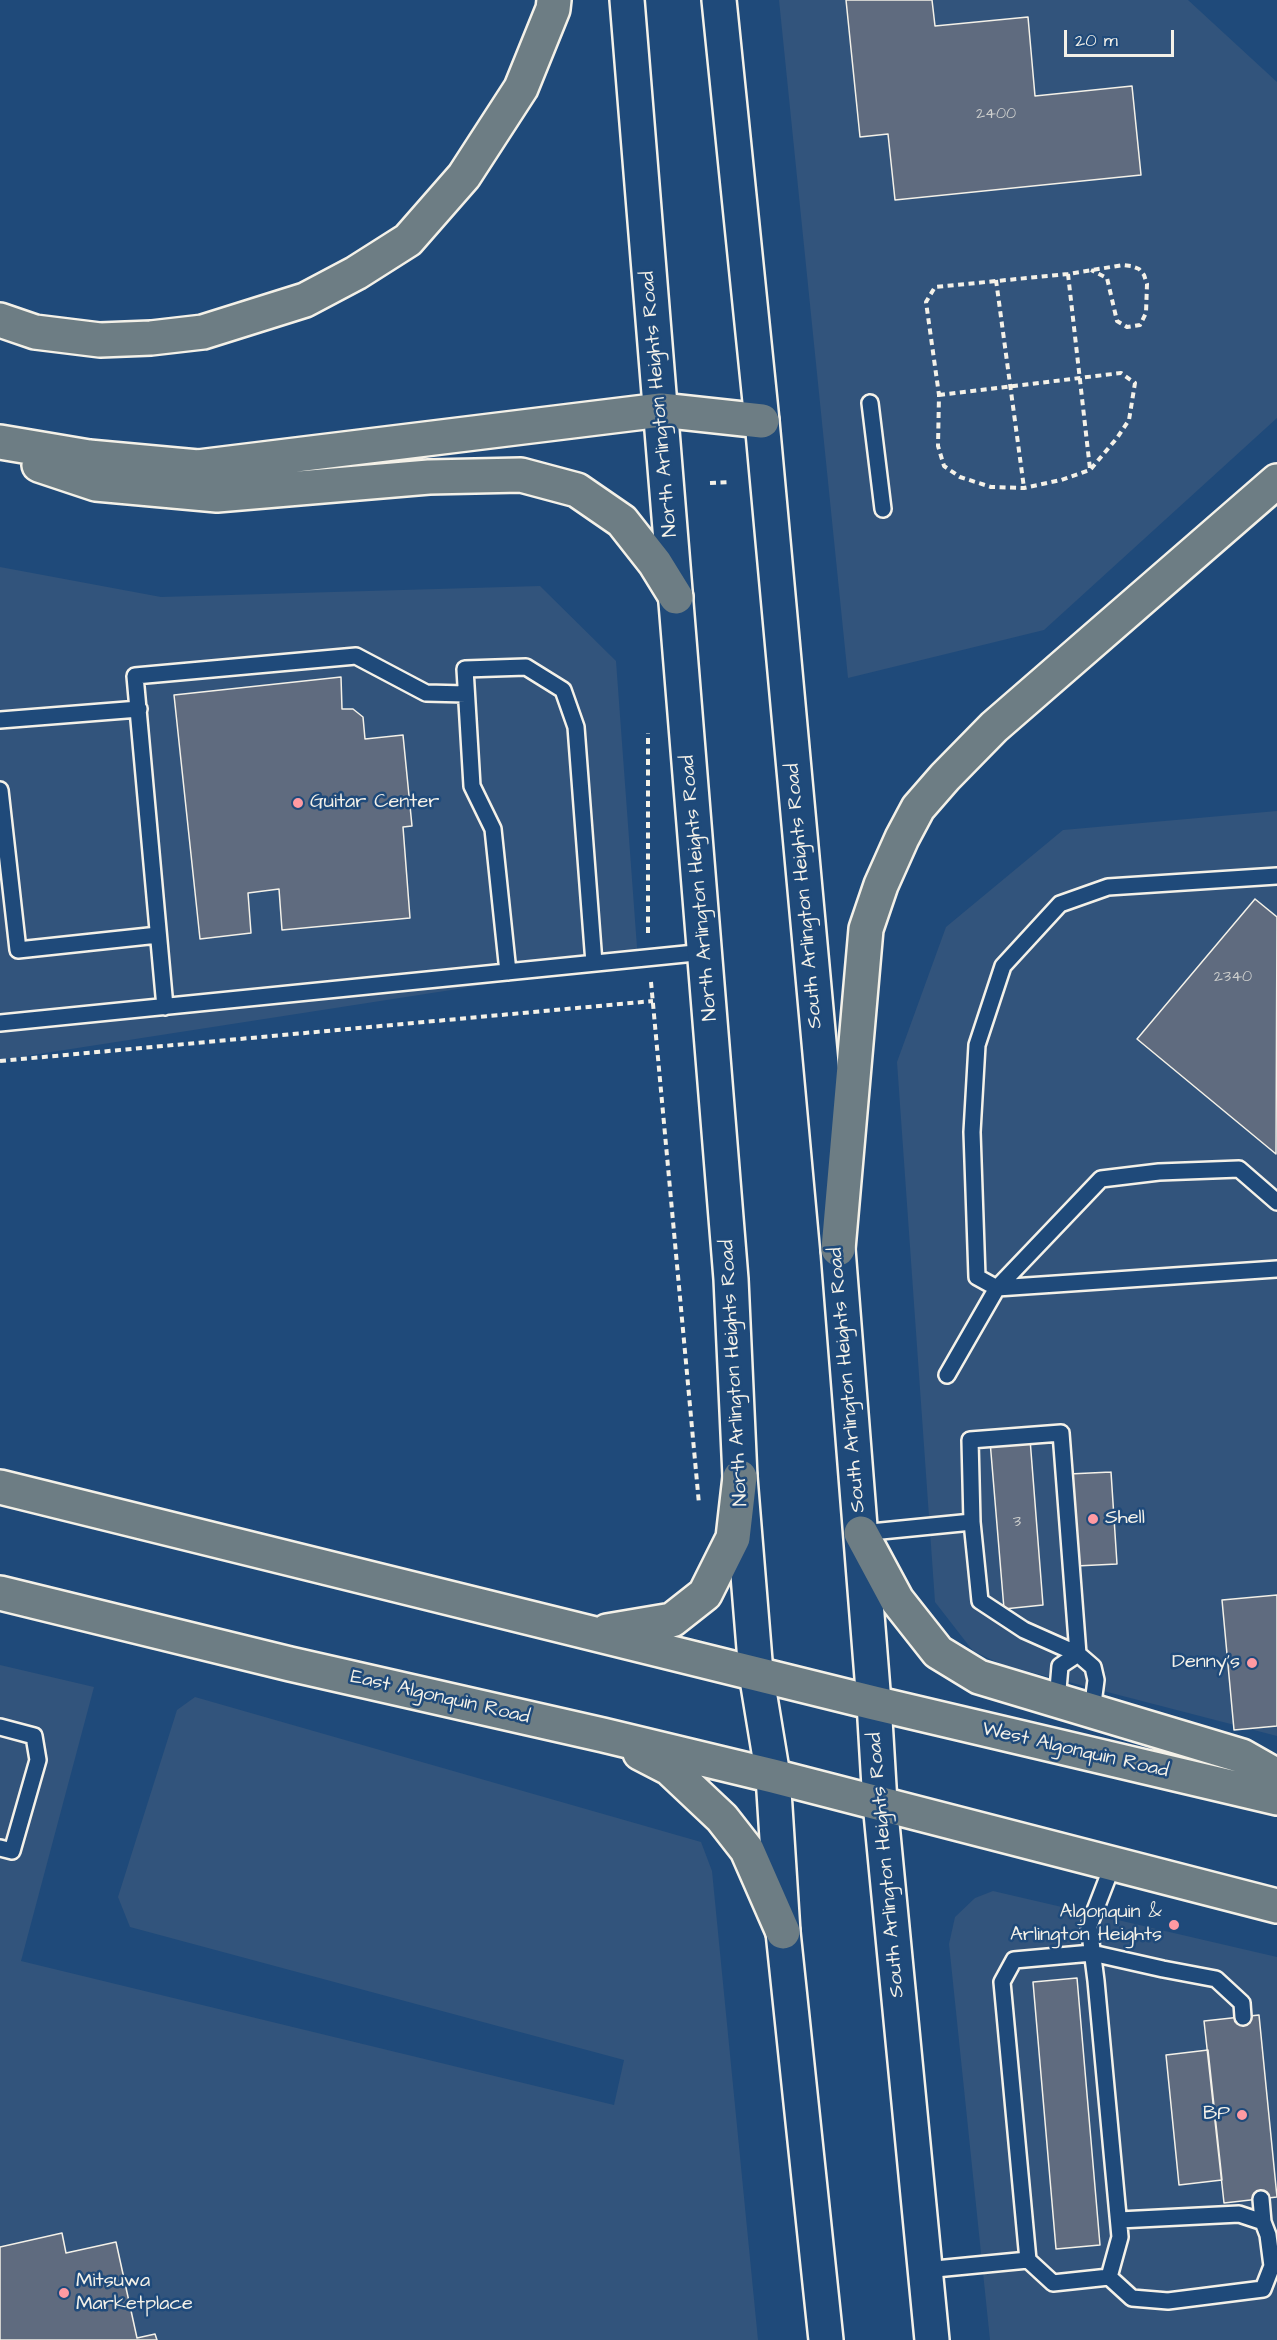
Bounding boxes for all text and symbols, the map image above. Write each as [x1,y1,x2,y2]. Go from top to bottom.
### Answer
scale bar [1067,18,1176,56]
text: 20 m [1075,28,1118,53]
house number: 2400 [976,105,1016,125]
street label: North Arlington Heights Road [636,270,684,538]
street label: North Arlington Heights Road [676,754,724,1022]
street label: South Arlington Heights Road [781,762,829,1030]
place label: Guitar Center [310,791,439,815]
marker: Guitar Center [291,796,305,810]
house number: 2340 [1214,968,1252,988]
street label: North Arlington Heights Road [716,1239,754,1507]
street label: South Arlington Heights Road [824,1246,872,1514]
place label: Shell [1105,1507,1145,1531]
marker: Shell [1086,1512,1100,1526]
house number: 3 [1013,1513,1021,1533]
place label: Denny's [1172,1651,1240,1675]
marker: Denny's [1245,1656,1259,1670]
street label: East Algonquin Road [348,1666,532,1730]
street label: West Algonquin Road [979,1718,1171,1784]
street label: South Arlington Heights Road [863,1731,911,1999]
place label: Algonquin & Arlington Heights [1010,1901,1162,1948]
marker: Algonquin & Arlington Heights [1167,1918,1181,1932]
place label: BP [1203,2103,1230,2127]
marker: BP [1235,2108,1249,2122]
place label: Mitsuwa Marketplace [76,2270,193,2317]
marker: Mitsuwa Marketplace [57,2286,71,2300]

